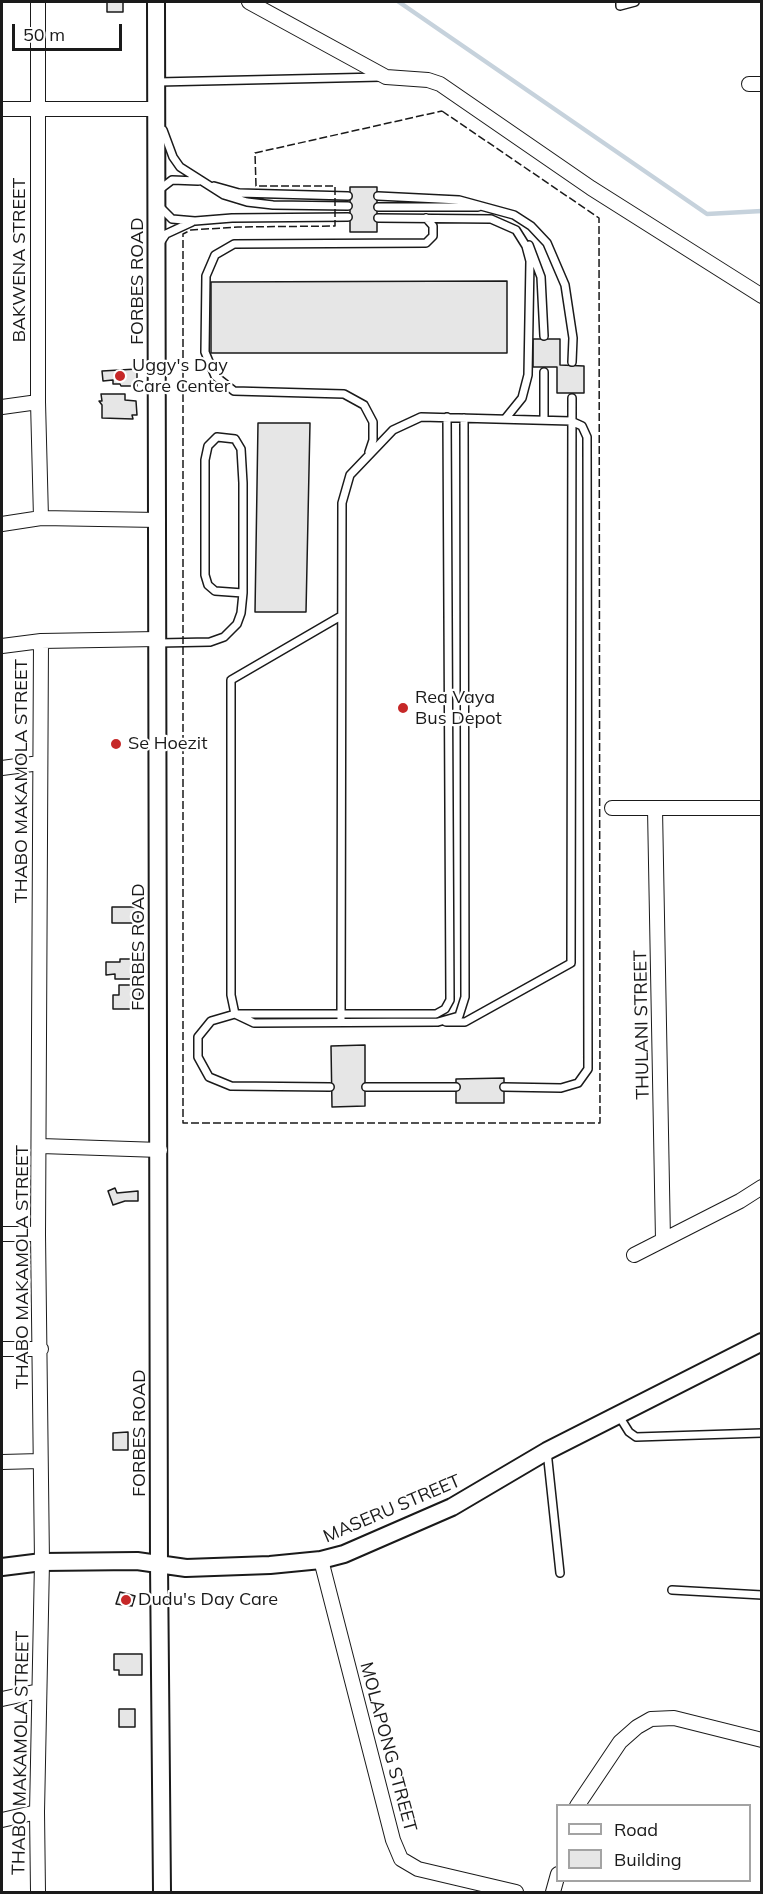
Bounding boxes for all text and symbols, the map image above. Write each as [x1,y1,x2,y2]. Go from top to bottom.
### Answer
scale bar [15,12,124,50]
text: 50 m [23,23,65,46]
street label: BAKWENA STREET [9,178,31,342]
street label: FORBES ROAD [127,217,149,345]
place label: Uggy's Day Care Center [132,355,230,398]
marker: Uggy's Day Care Center [113,369,127,383]
street label: THABO MAKAMOLA STREET [11,659,33,903]
place label: Rea Vaya Bus Depot [415,687,502,730]
marker: Rea Vaya Bus Depot [396,701,410,715]
place label: Se Hoezit [128,733,207,755]
marker: Se Hoezit [109,737,123,751]
street label: FORBES ROAD [128,883,150,1011]
street label: THULANI STREET [630,950,654,1100]
street label: THABO MAKAMOLA STREET [12,1145,34,1389]
street label: FORBES ROAD [129,1369,151,1497]
street label: MASERU STREET [320,1470,464,1548]
place label: Dudu's Day Care [138,1589,278,1611]
marker: Dudu's Day Care [119,1593,133,1607]
street label: THABO MAKAMOLA STREET [8,1631,34,1875]
street label: MOLAPONG STREET [355,1660,421,1834]
legend [556,1804,751,1882]
text: Road [614,1818,658,1841]
text: Building [614,1848,682,1871]

